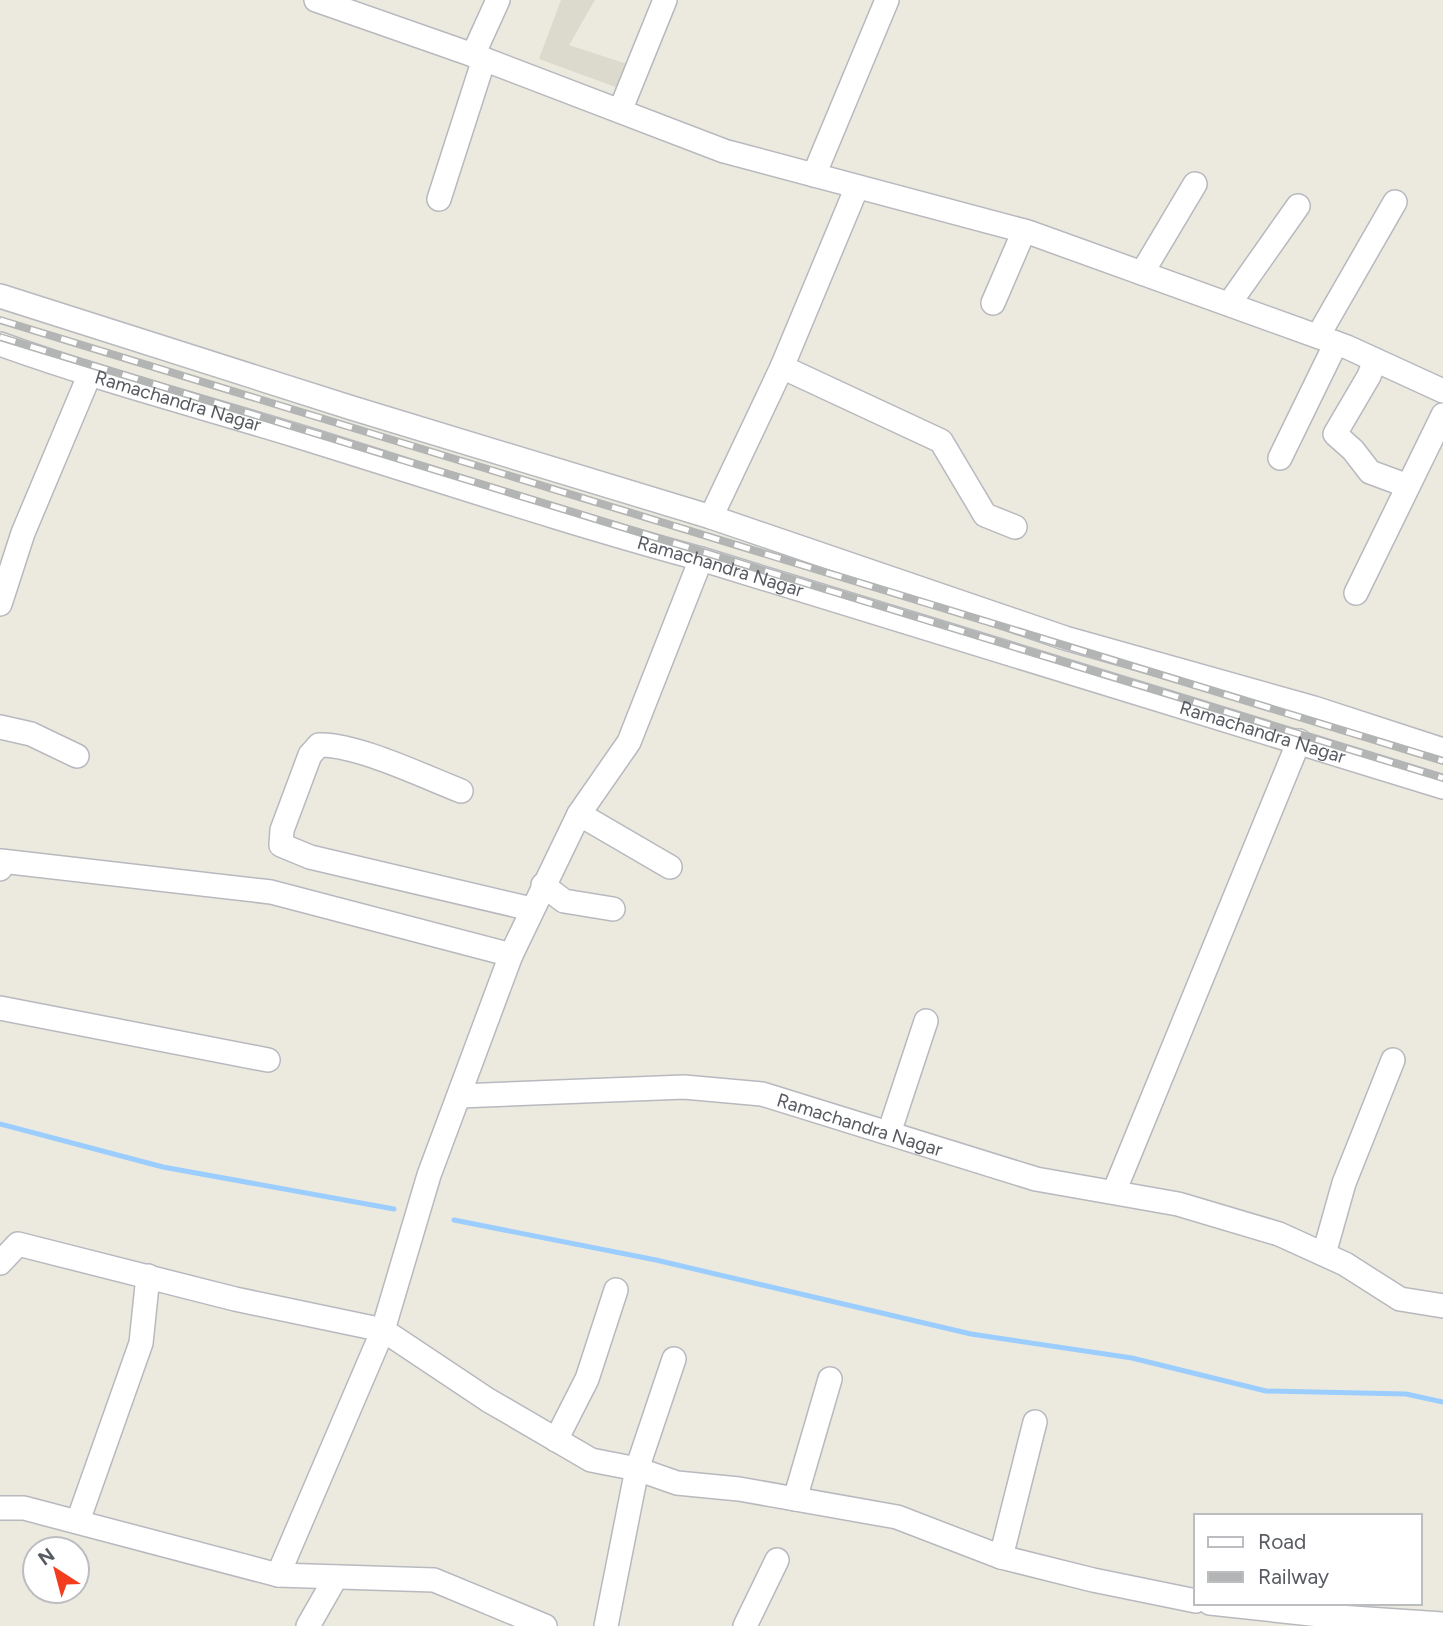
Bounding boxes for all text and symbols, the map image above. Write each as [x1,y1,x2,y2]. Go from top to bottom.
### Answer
street label: Ramachandra Nagar [92,365,265,437]
street label: Ramachandra Nagar [635,531,807,602]
street label: Ramachandra Nagar [1177,696,1349,769]
street label: Ramachandra Nagar [774,1088,946,1162]
legend [1194,1514,1422,1605]
text: Road [1258,1529,1306,1554]
north arrow [21,1535,91,1605]
text: N [34,1543,59,1570]
text: Railway [1258,1564,1329,1589]

